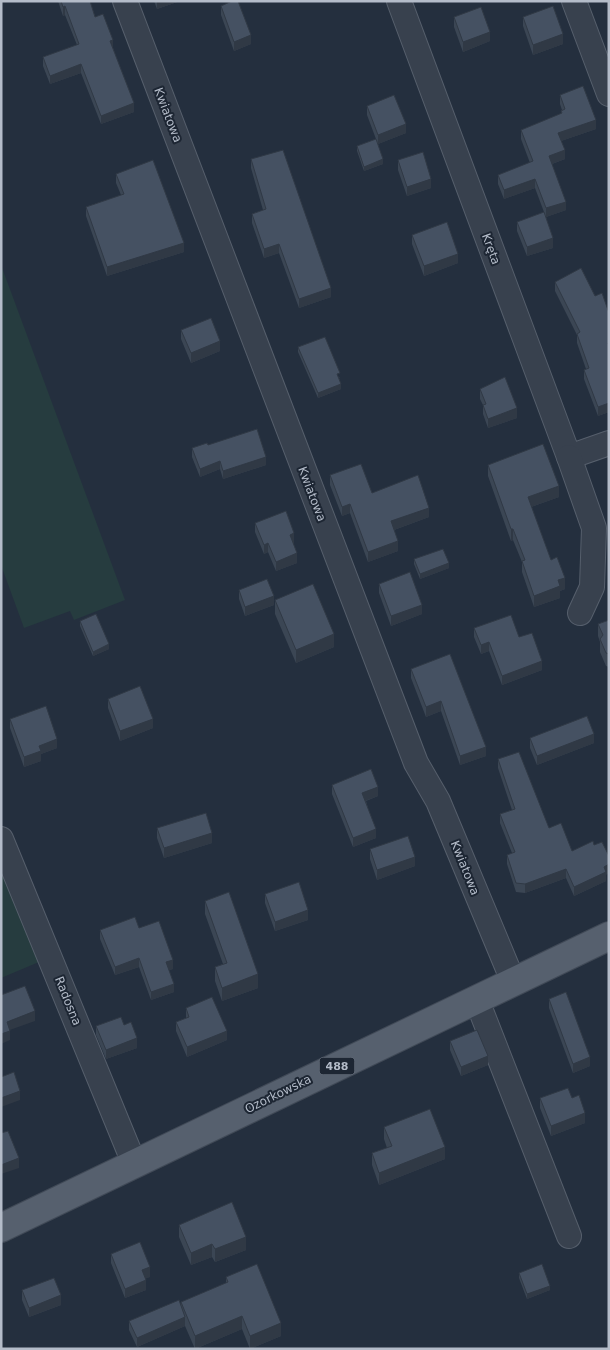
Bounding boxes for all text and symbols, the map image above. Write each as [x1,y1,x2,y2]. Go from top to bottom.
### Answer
street label: Kwiatowa [151,86,185,144]
street label: Kręta [479,231,503,267]
street label: Kwiatowa [295,465,329,523]
street label: Kwiatowa [448,839,482,897]
street label: Radosna [52,974,84,1028]
road number: 488 [320,1058,354,1074]
street label: Ozorkowska [243,1072,313,1116]

